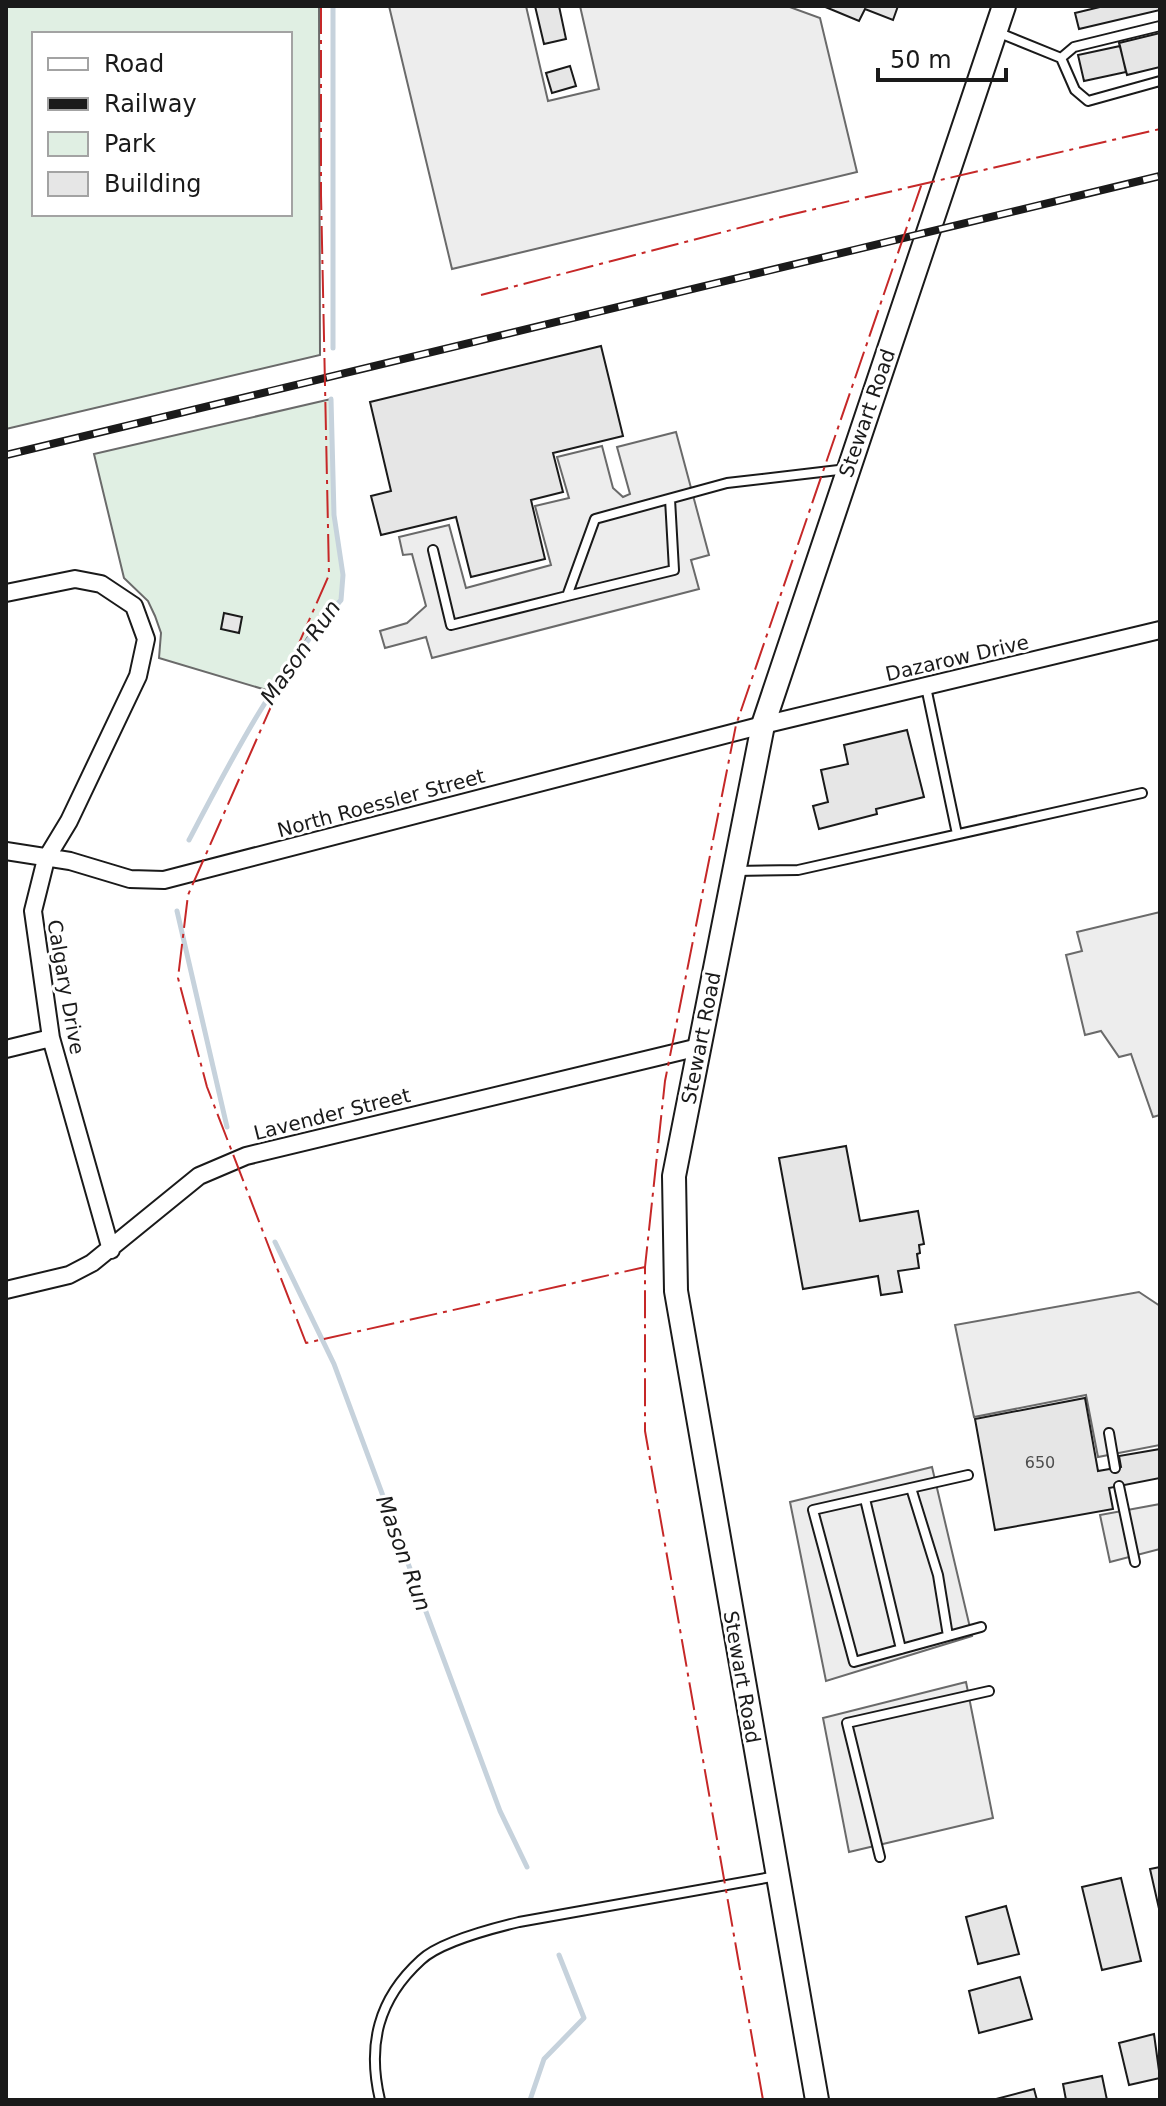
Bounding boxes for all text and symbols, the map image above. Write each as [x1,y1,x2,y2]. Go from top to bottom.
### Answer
legend [32,32,292,216]
scale bar [878,32,1006,82]
text: 50 m [890,46,952,74]
text: Road [104,50,164,78]
text: Railway [104,90,197,118]
text: Park [104,130,156,158]
text: Building [104,170,201,198]
street label: Stewart Road [834,346,900,480]
water label: Mason Run [255,595,345,709]
street label: Dazarow Drive [883,630,1031,686]
street label: North Roessler Street [275,764,488,842]
street label: Calgary Drive [42,918,90,1056]
street label: Stewart Road [676,970,726,1106]
street label: Lavender Street [251,1083,413,1145]
house number: 650 [1025,1453,1055,1472]
water label: Mason Run [371,1492,436,1615]
street label: Stewart Road [719,1609,765,1745]

